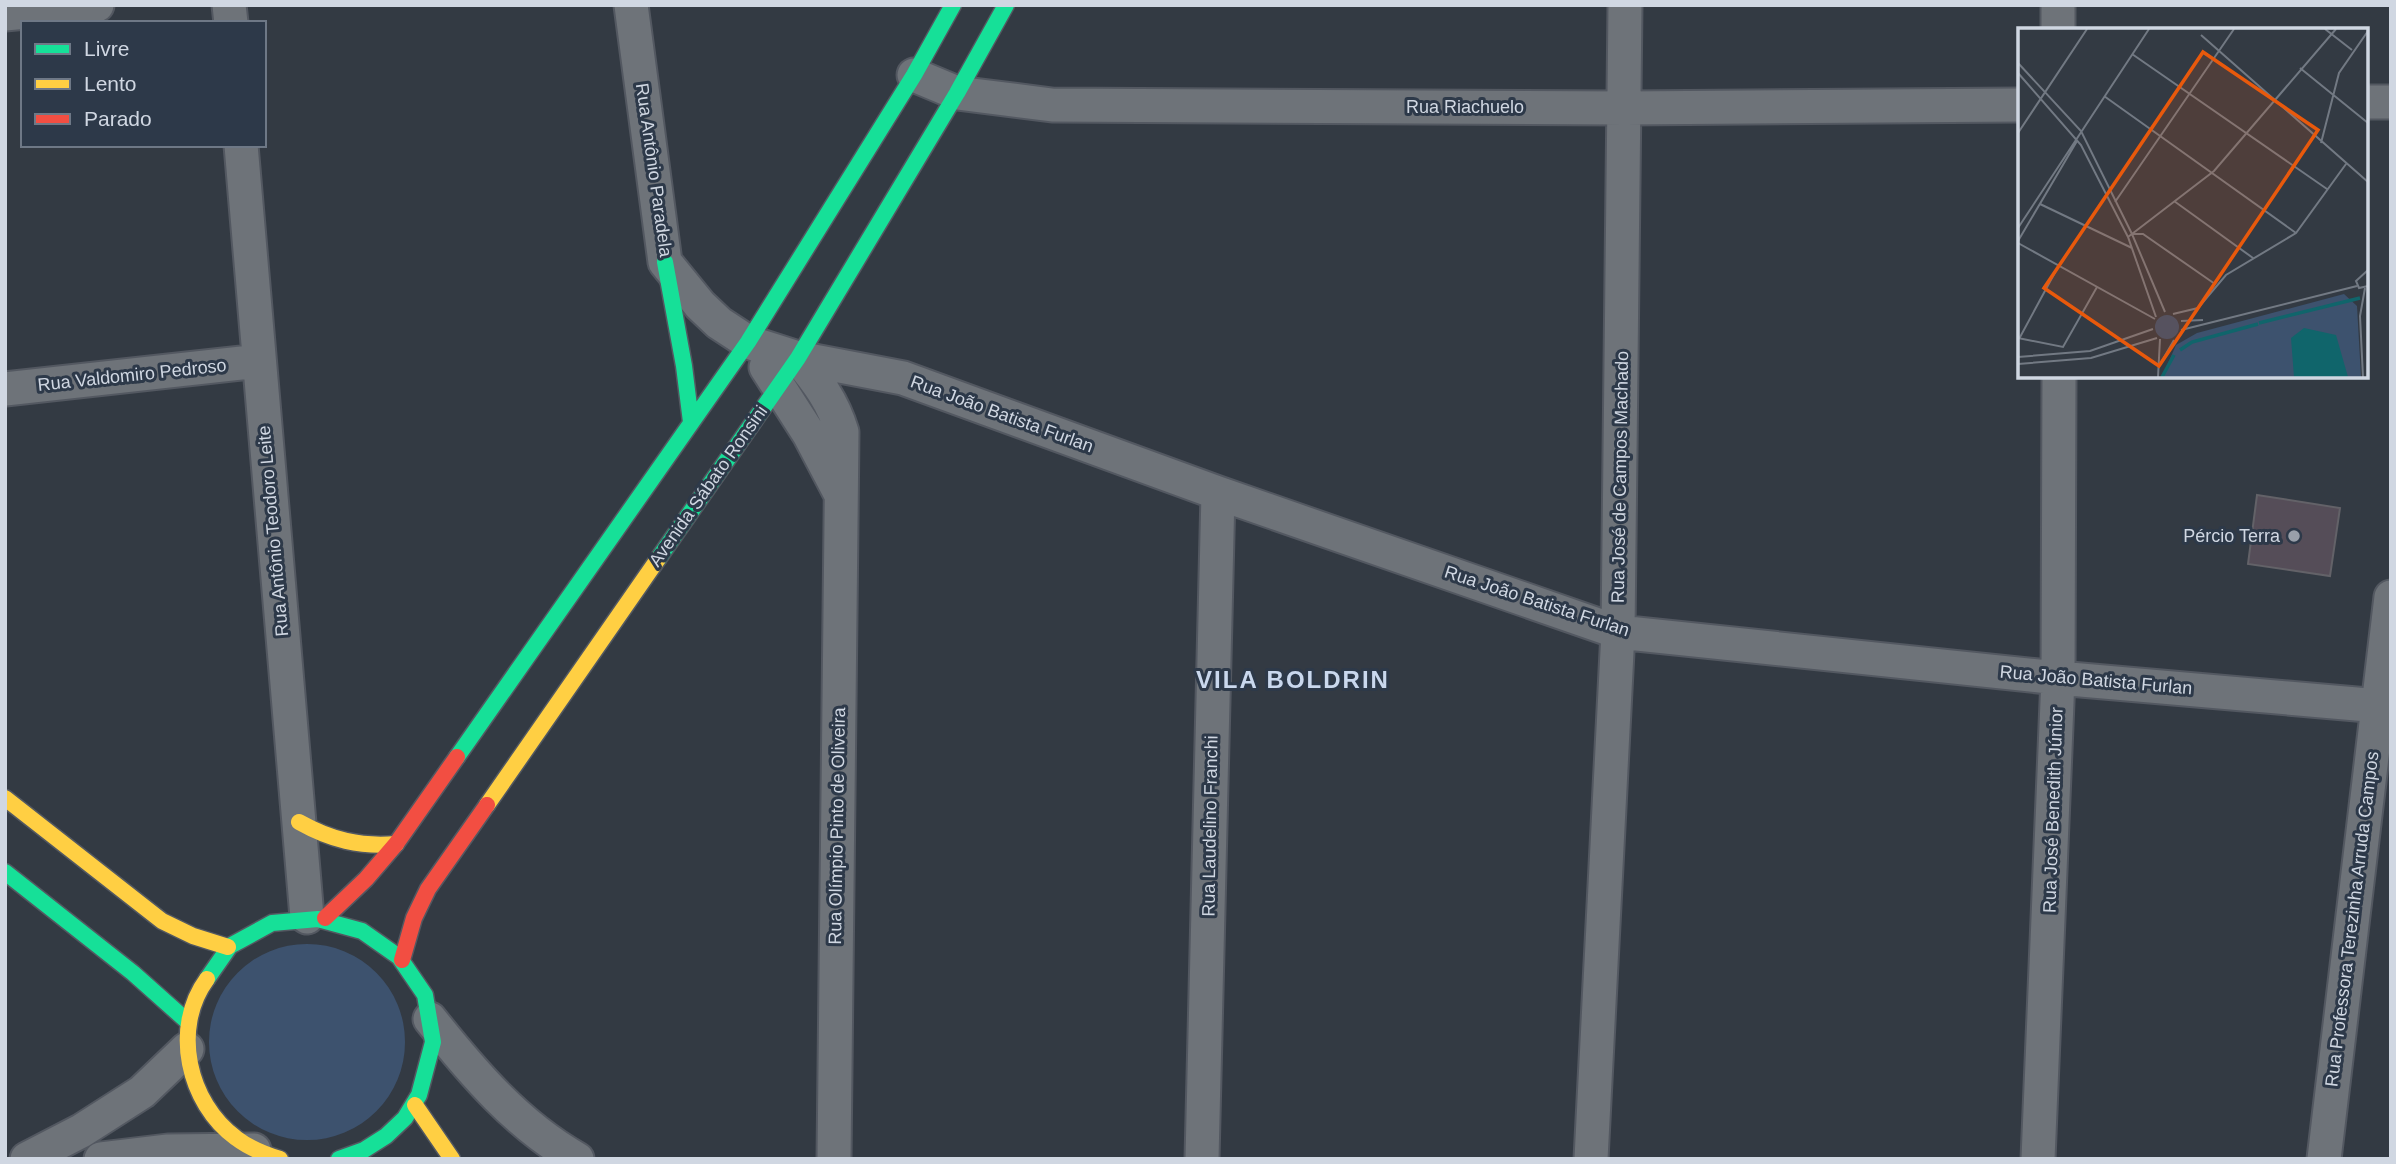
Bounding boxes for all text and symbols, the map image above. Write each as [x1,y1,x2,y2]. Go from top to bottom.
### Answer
legend [21,21,266,147]
inset map [2018,28,2368,378]
text: Livre [84,37,130,60]
text: Lento [84,72,137,95]
street label: Rua Antônio Paradela [632,82,676,259]
street label: Rua Riachuelo [1406,97,1524,117]
text: Parado [84,107,152,130]
street label: Rua José de Campos Machado [1608,351,1632,603]
street label: Rua Valdomiro Pedroso [37,355,227,395]
street label: Rua João Batista Furlan [908,372,1096,456]
street label: Avenida Sábato Ronsini [645,402,771,570]
street label: Rua Antônio Teodoro Leite [254,425,292,637]
place label: Pércio Terra [2183,526,2281,546]
marker: Pércio Terra [2286,528,2302,544]
street label: Rua João Batista Furlan [1442,562,1632,640]
street label: Rua João Batista Furlan [1999,662,2193,698]
district label: VILA BOLDRIN [1196,666,1390,693]
street label: Rua Olímpio Pinto de Oliveira [825,706,849,945]
street label: Rua José Benedith Júnior [2039,707,2067,913]
street label: Rua Laudelino Franchi [1198,735,1222,917]
street label: Rua Professora Terezinha Arruda Campos [2321,750,2383,1088]

